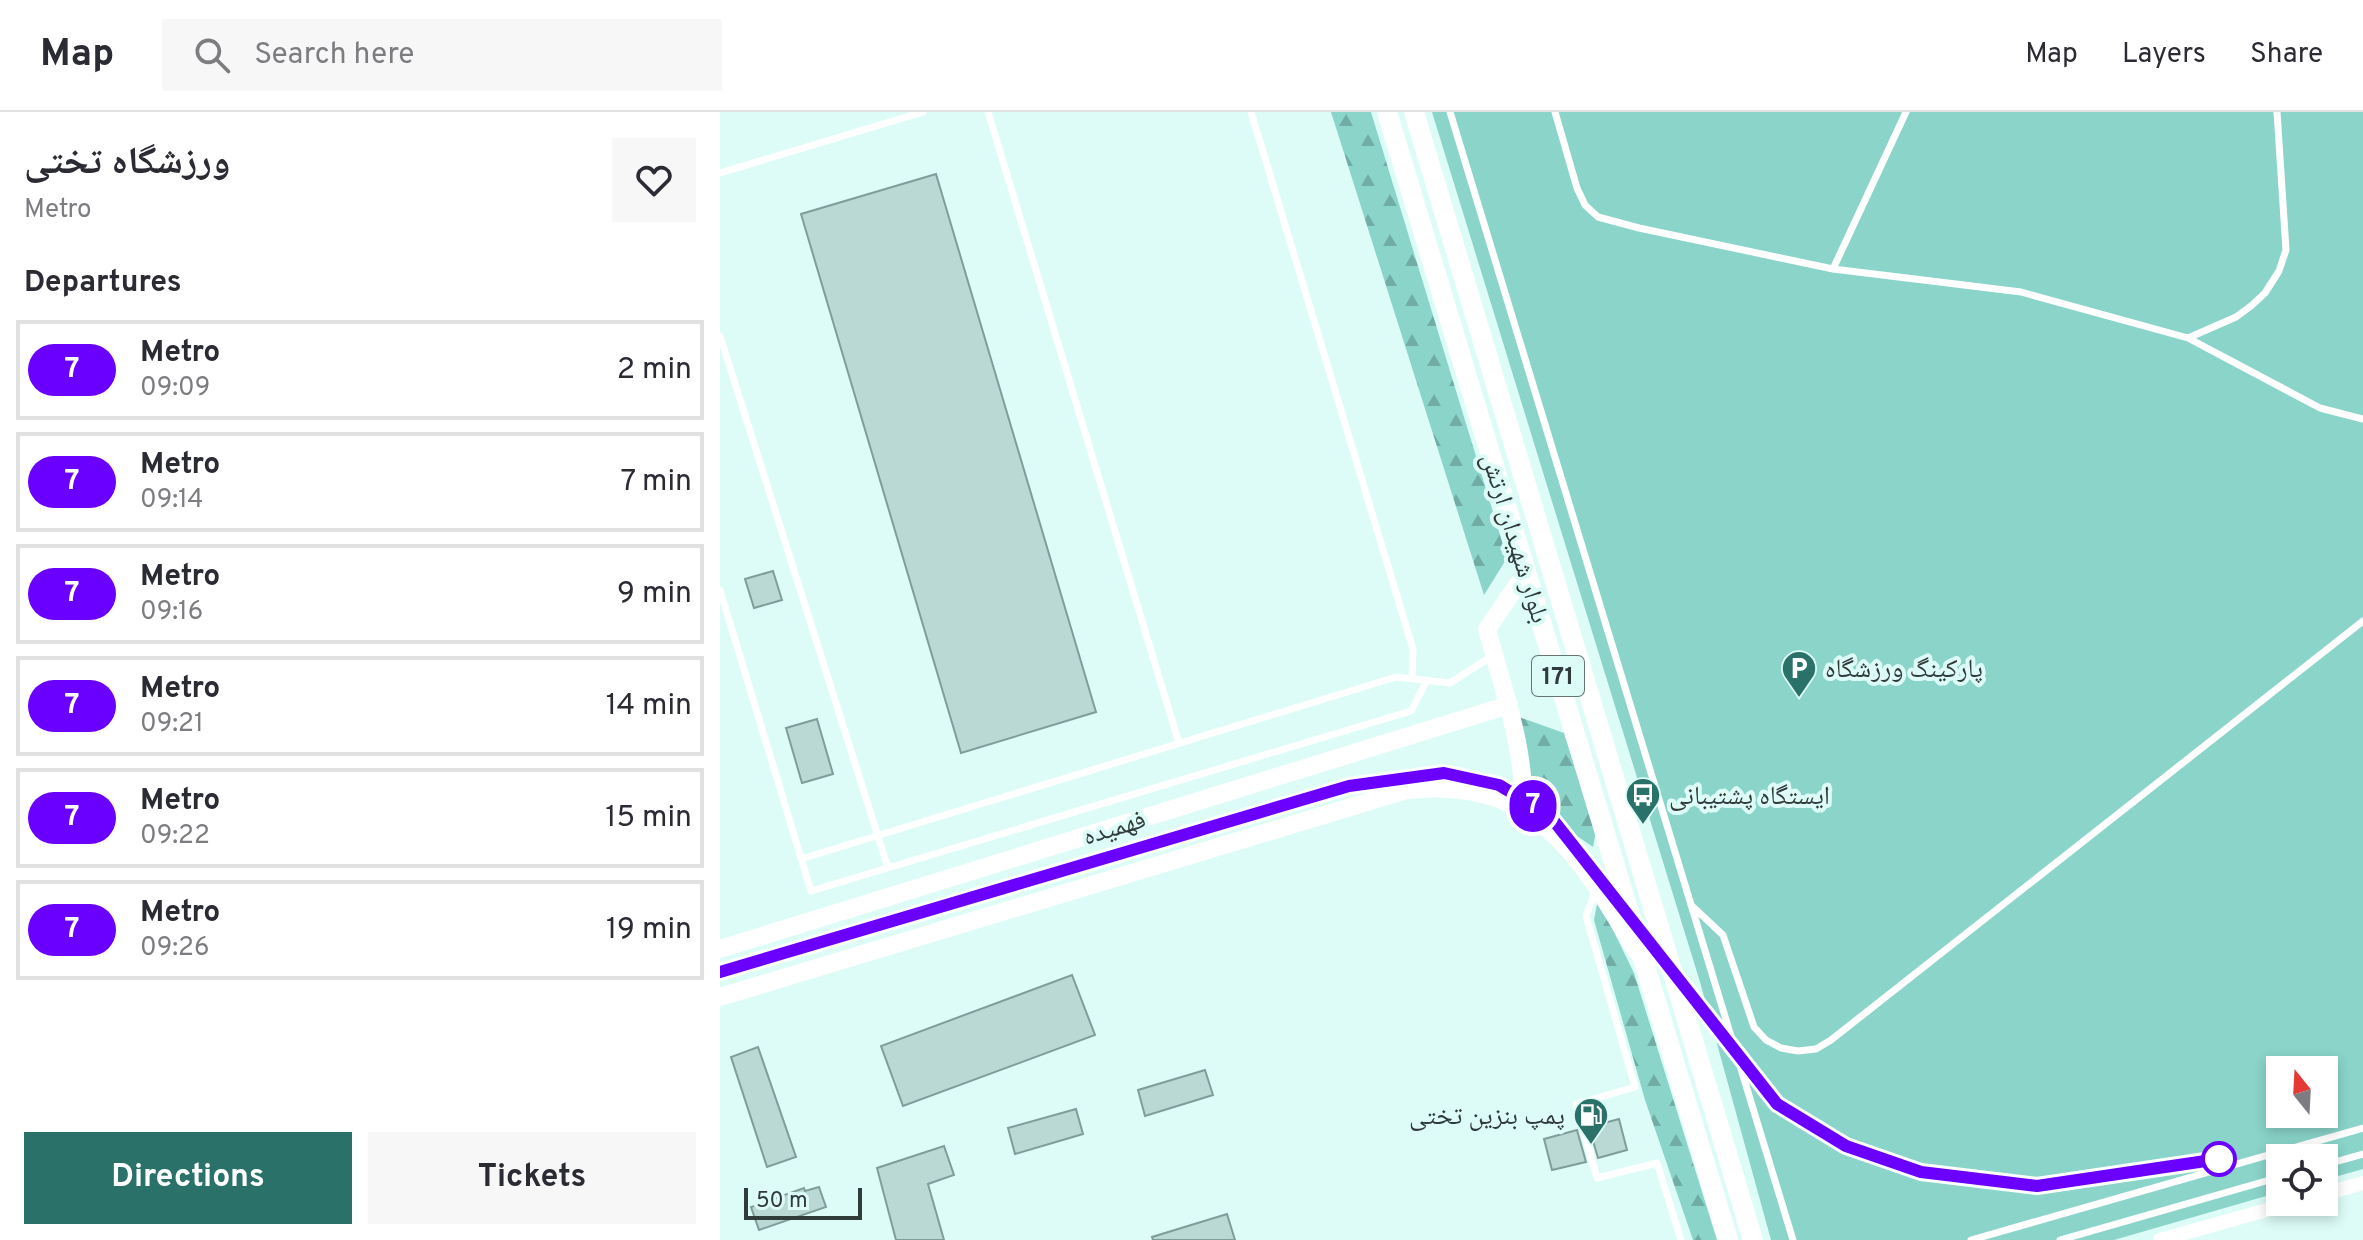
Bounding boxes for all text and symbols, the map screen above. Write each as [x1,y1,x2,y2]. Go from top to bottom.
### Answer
search box [162,19,722,91]
text: Map [40,31,114,80]
icon: search [190,33,234,77]
text: Search here [254,37,414,74]
text: Map [2025,37,2078,73]
text: Layers [2122,37,2206,73]
text: Share [2250,37,2323,73]
button: heart [612,138,696,222]
text: ورزشگاه تختی [24,139,230,188]
text: Metro [24,194,91,227]
text: Departures [24,265,182,302]
text: Metro [140,335,220,372]
text: 7 [64,352,80,388]
text: 2 min [617,352,692,389]
text: 09:09 [140,372,210,405]
text: Metro [140,447,220,484]
street label: بلوار شهیدان ارتش [1472,450,1555,628]
text: 7 [64,464,80,500]
text: 7 min [621,464,692,501]
text: 09:14 [140,484,203,517]
text: Metro [140,559,220,596]
text: 7 [64,576,80,612]
text: 9 min [617,576,692,613]
text: 09:16 [140,596,203,629]
parking icon: پارکینگ ورزشگاه [1780,649,1818,699]
place label: پارکینگ ورزشگاه [1825,654,1983,687]
road number: 171 [1532,656,1584,696]
text: Metro [140,671,220,708]
text: 7 [64,688,80,724]
text: 14 min [606,688,692,725]
text: 09:21 [140,708,204,741]
bus stop icon: ایستگاه پشتیبانی [1624,776,1662,826]
line badge: 7 [1507,780,1559,832]
place label: ایستگاه پشتیبانی [1669,781,1830,814]
text: Metro [140,783,220,820]
text: 7 [1525,788,1541,824]
text: 7 [64,800,80,836]
text: 15 min [605,800,692,837]
street label: فهمیده [1079,804,1150,855]
text: 09:22 [140,820,210,853]
text: Metro [140,895,220,932]
text: 7 [64,912,80,948]
text: 19 min [606,912,692,949]
text: 09:26 [140,932,210,965]
north arrow [2266,1056,2338,1128]
map controls [2266,1056,2338,1216]
fuel station icon: پمپ بنزین تختی [1572,1096,1610,1146]
place label: پمپ بنزین تختی [1409,1101,1565,1134]
button: Directions [24,1132,352,1224]
button: Tickets [368,1132,696,1224]
unlabelled marker [2202,1142,2236,1176]
button: locate [2266,1144,2338,1216]
scale bar [744,1184,862,1220]
text: 50 m [756,1188,808,1215]

